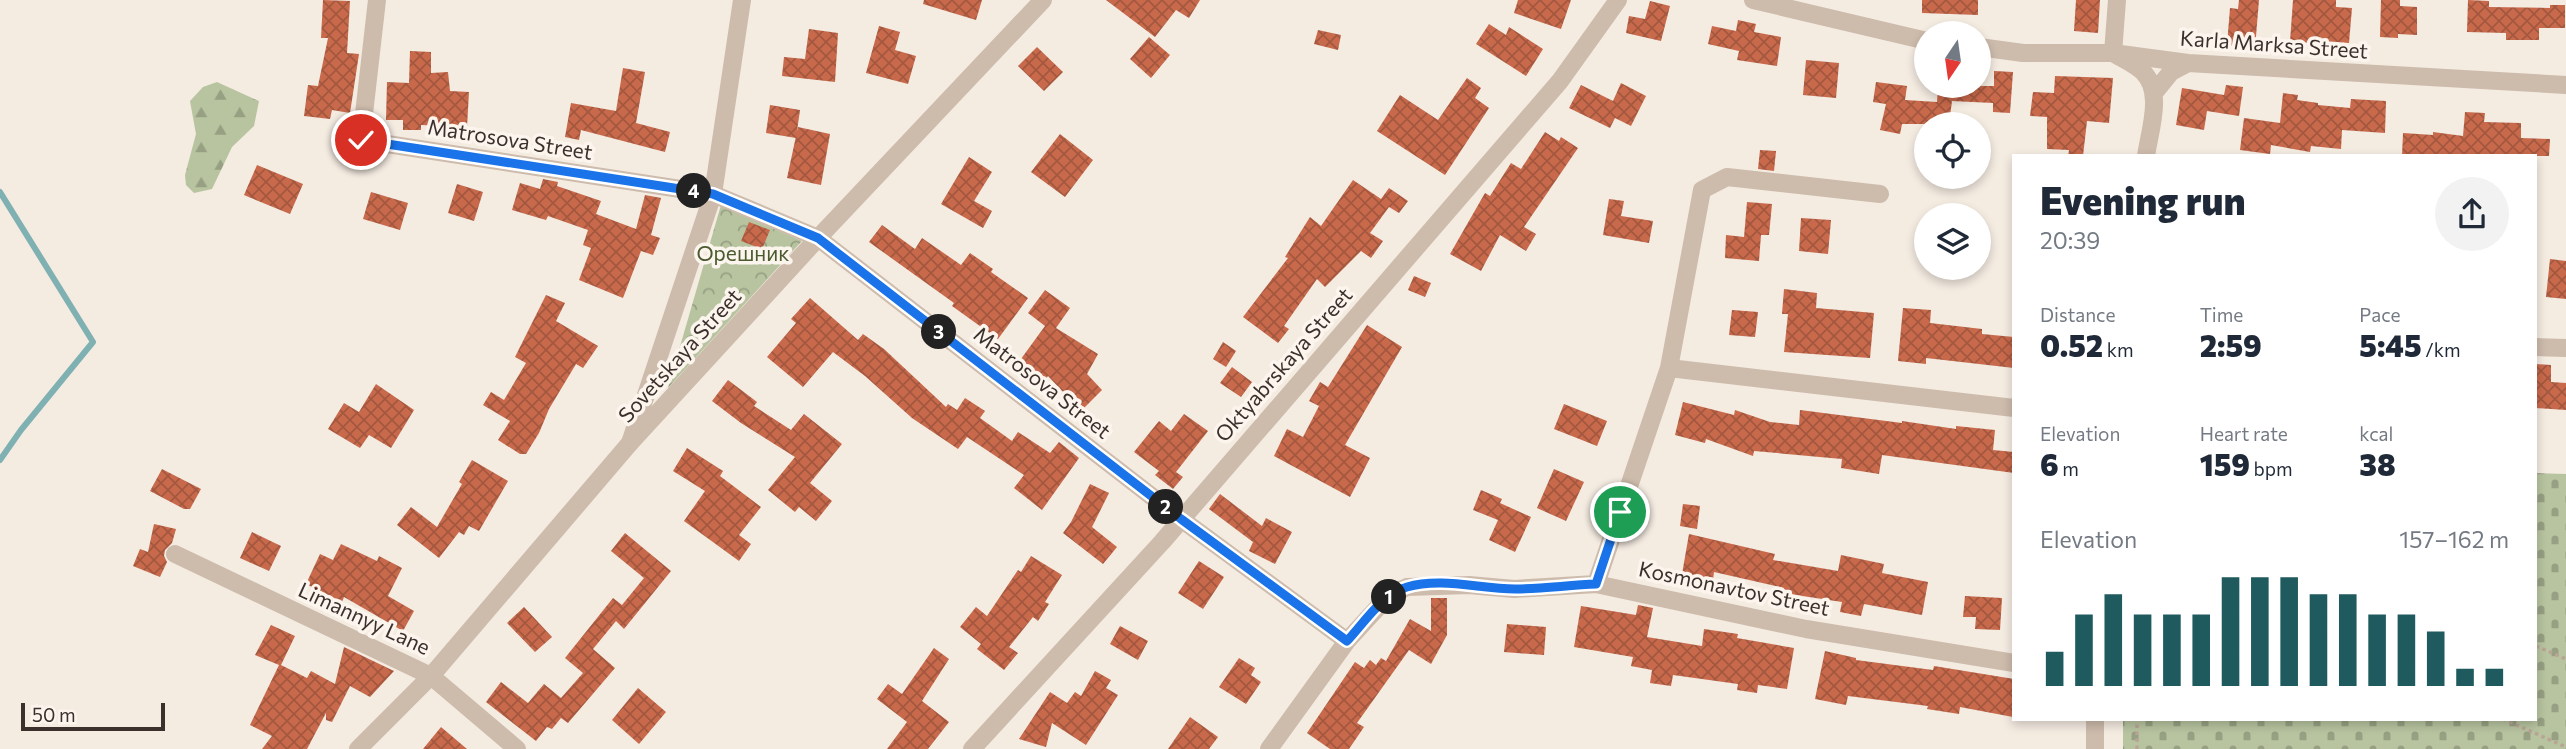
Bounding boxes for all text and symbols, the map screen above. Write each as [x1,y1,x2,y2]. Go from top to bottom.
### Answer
north arrow [1914,21,1992,98]
map controls [1914,21,1991,280]
street label: Karla Marksa Street [2179,24,2369,63]
pin [331,110,391,170]
button: locate [1914,112,1991,189]
street label: Matrosova Street [426,113,594,164]
icon: check [342,121,380,159]
pin: 4 [676,174,712,208]
text: Evening run [2040,176,2246,223]
button: share [2435,177,2509,251]
text: 4 [688,179,699,202]
button: layers [1914,203,1991,280]
text: 20:39 [2040,226,2100,254]
park label: Орешник [696,240,790,265]
street label: Oktyabrskaya Street [1209,282,1357,446]
street label: Sovetskaya Street [612,283,745,427]
text: Distance [2040,303,2116,326]
text: Time [2200,303,2243,326]
text: Pace [2359,303,2401,326]
pin: 3 [922,314,956,350]
text: 3 [933,320,944,343]
street label: Matrosova Street [970,321,1116,443]
text: 0.52 [2040,326,2103,363]
text: 2:59 [2200,326,2262,363]
text: 5:45 [2359,326,2422,363]
text: km [2103,338,2134,361]
text: /km [2422,338,2461,361]
text: Elevation [2040,422,2120,445]
text: Heart rate [2200,422,2288,445]
text: kcal [2359,422,2393,445]
text: 6 [2040,445,2059,482]
text: 159 [2200,445,2250,482]
text: 38 [2359,445,2396,482]
text: m [2059,457,2079,480]
text: bpm [2250,457,2293,480]
pin [1590,482,1650,542]
pin: 2 [1148,490,1184,524]
icon: arrive [1601,493,1639,531]
text: 2 [1160,495,1171,518]
text: Elevation [2040,525,2137,553]
text: 157–162 m [2399,525,2509,553]
street label: Kosmonavtov Street [1637,555,1832,620]
street label: Limannyy Lane [295,576,434,659]
pin: 1 [1372,580,1406,614]
text: 1 [1384,585,1393,608]
scale bar [21,700,164,732]
text: 50 m [32,703,76,726]

